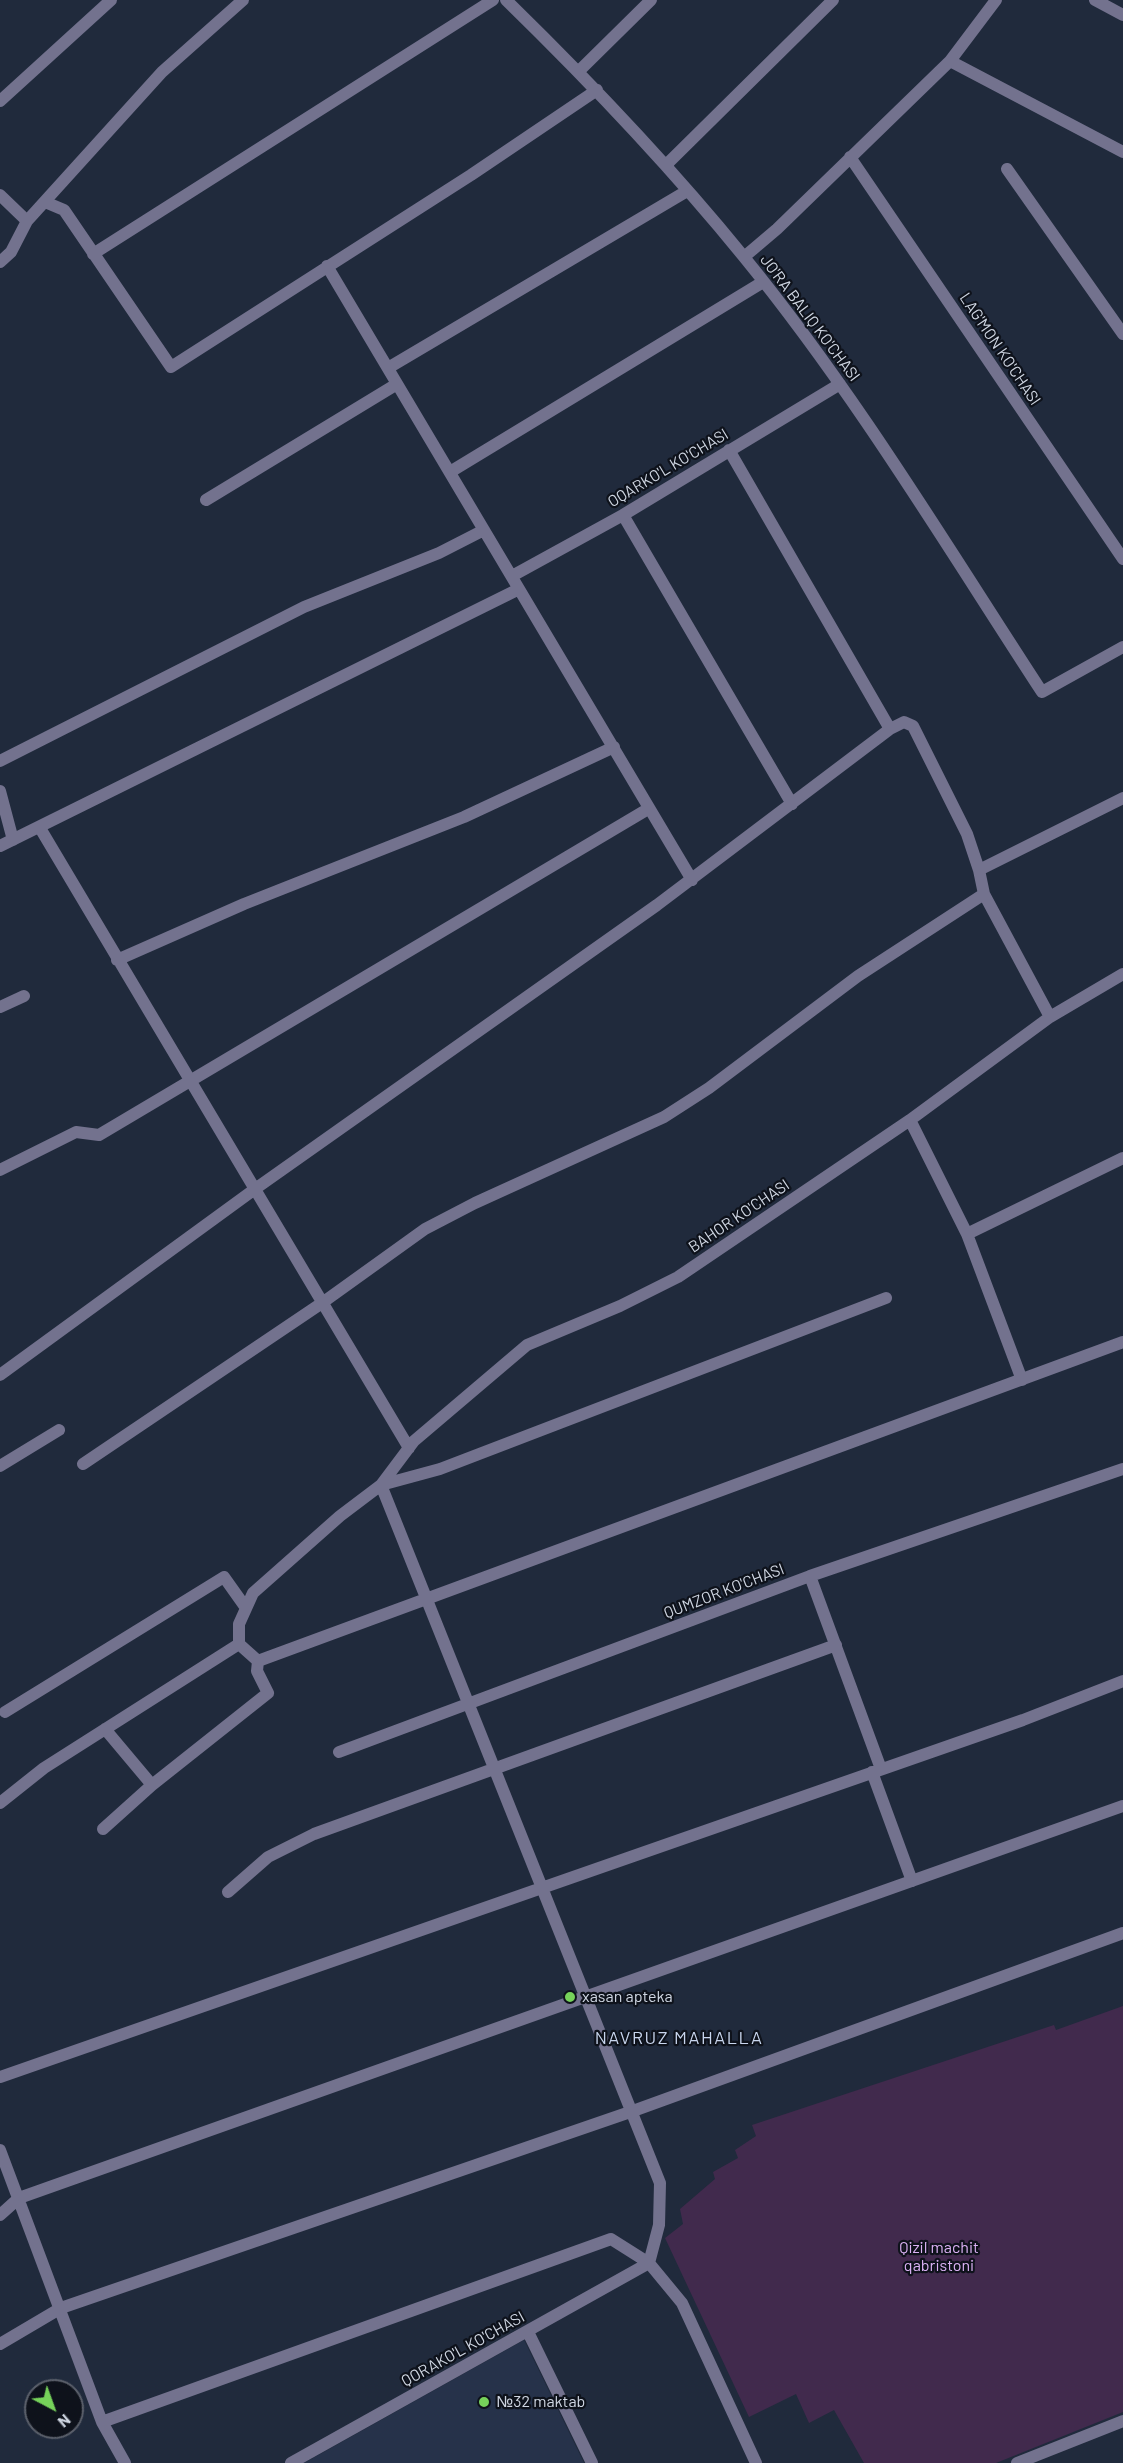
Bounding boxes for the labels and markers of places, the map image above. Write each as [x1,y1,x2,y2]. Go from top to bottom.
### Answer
place label: xasan apteka [582,1987,673,2007]
marker: xasan apteka [563,1990,577,2004]
place label: №32 maktab [496,2392,585,2412]
marker: №32 maktab [477,2395,491,2409]

